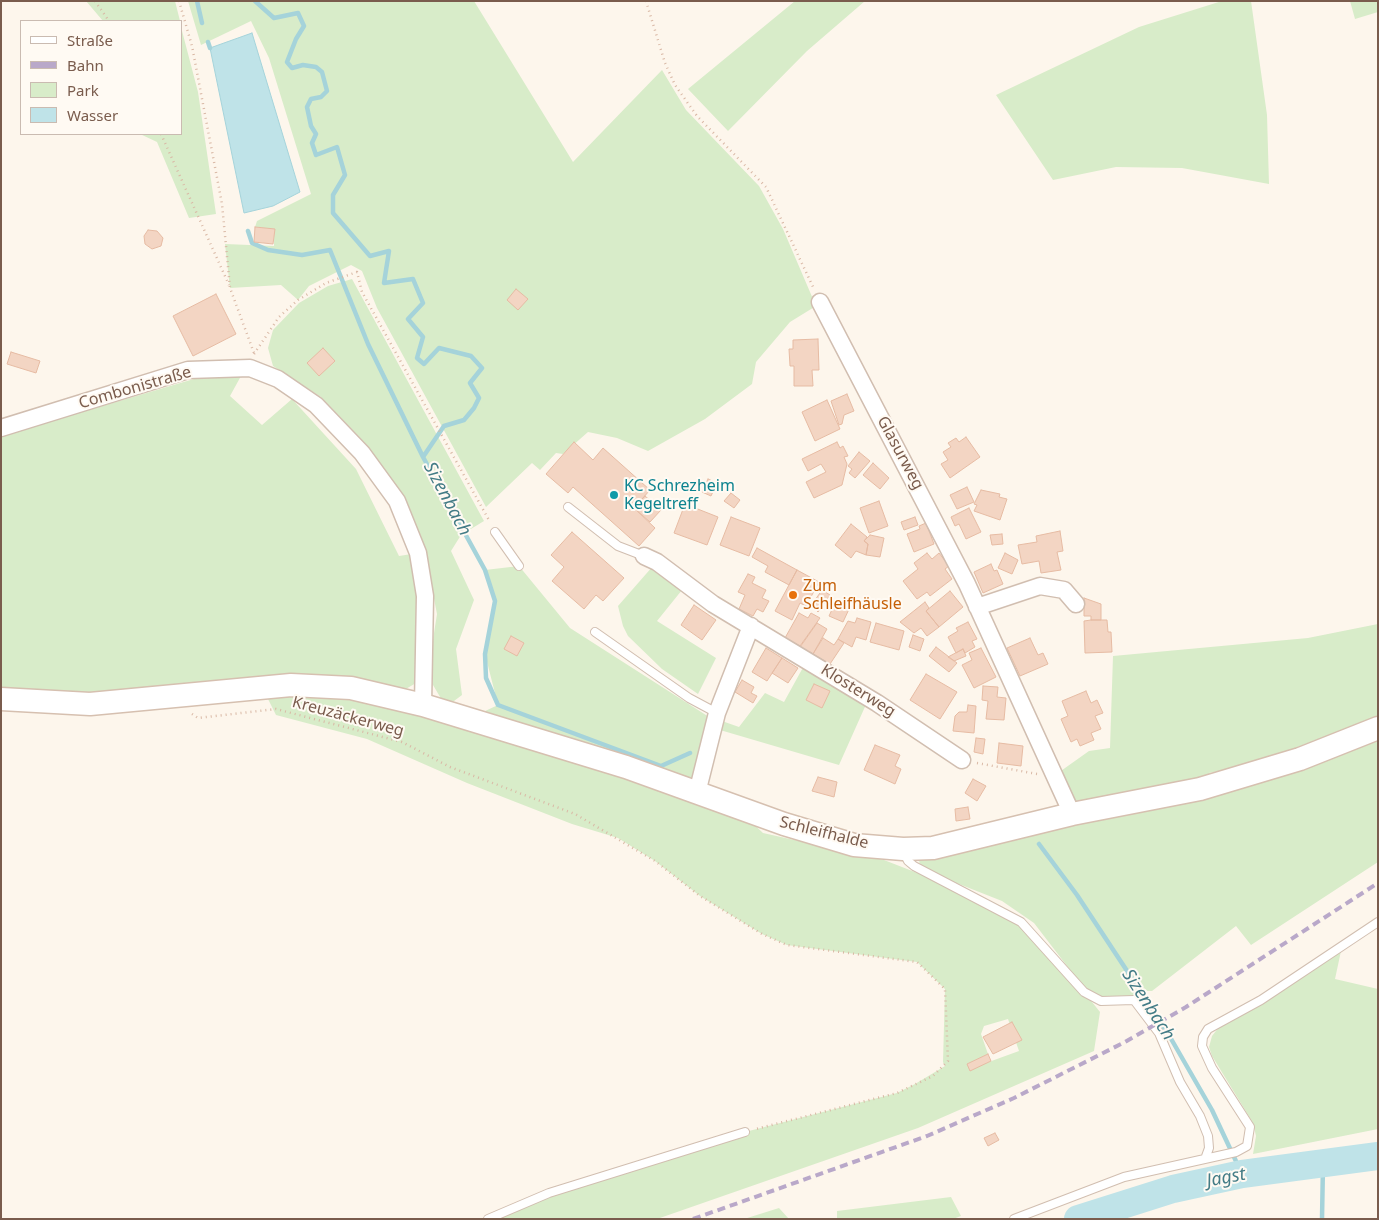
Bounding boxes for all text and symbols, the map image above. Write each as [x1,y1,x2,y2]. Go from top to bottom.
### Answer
legend [20,20,182,135]
text: Straße [67,30,113,50]
text: Bahn [67,55,104,75]
text: Park [67,80,99,100]
text: Wasser [67,105,118,125]
street label: Combonistraße [77,363,193,413]
street label: Glasurweg [873,413,927,493]
water label: Sizenbach [419,458,475,540]
place label: KC Schrezheim Kegeltreff [624,476,735,514]
marker: KC Schrezheim Kegeltreff [608,489,620,501]
place label: Zum Schleifhäusle [803,576,902,614]
marker: Zum Schleifhäusle [787,589,799,601]
street label: Klosterweg [817,661,899,721]
street label: Kreuzäckerweg [290,693,406,741]
street label: Schleifhalde [778,813,870,853]
water label: Sizenbach [1117,965,1179,1045]
water label: Jagst [1205,1164,1247,1192]

